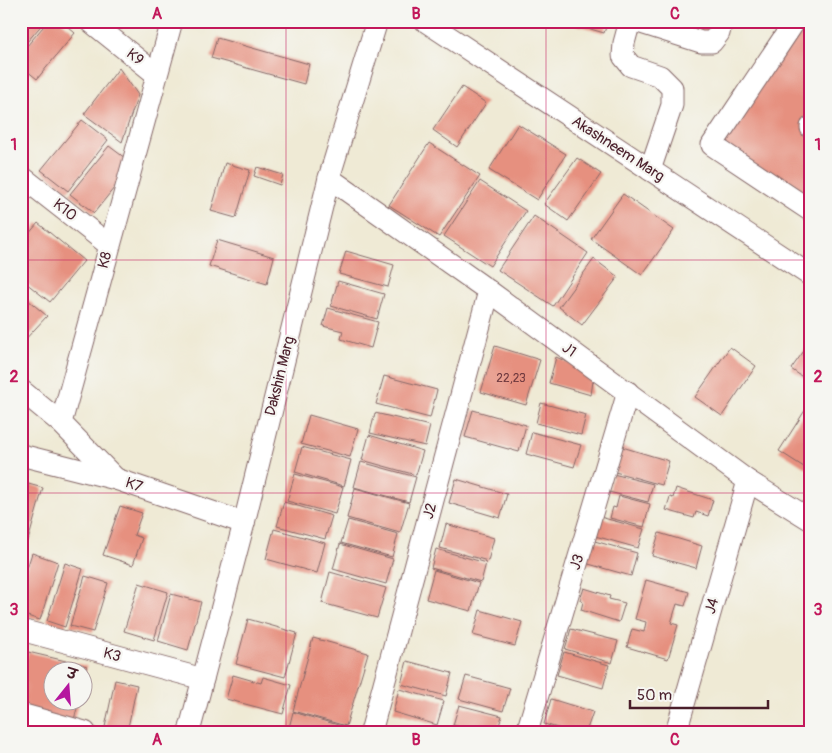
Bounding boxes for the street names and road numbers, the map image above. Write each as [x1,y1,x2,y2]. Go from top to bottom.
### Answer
street label: K9 [123,44,147,70]
street label: Akashneem Marg [568,112,668,186]
street label: K10 [49,195,81,225]
street label: K8 [94,249,116,270]
street label: Dakshin Marg [261,334,299,418]
street label: J1 [558,338,580,362]
street label: K7 [123,473,145,497]
street label: J2 [419,501,441,521]
street label: J3 [566,552,588,572]
street label: J4 [701,595,723,616]
street label: K3 [101,644,123,666]

